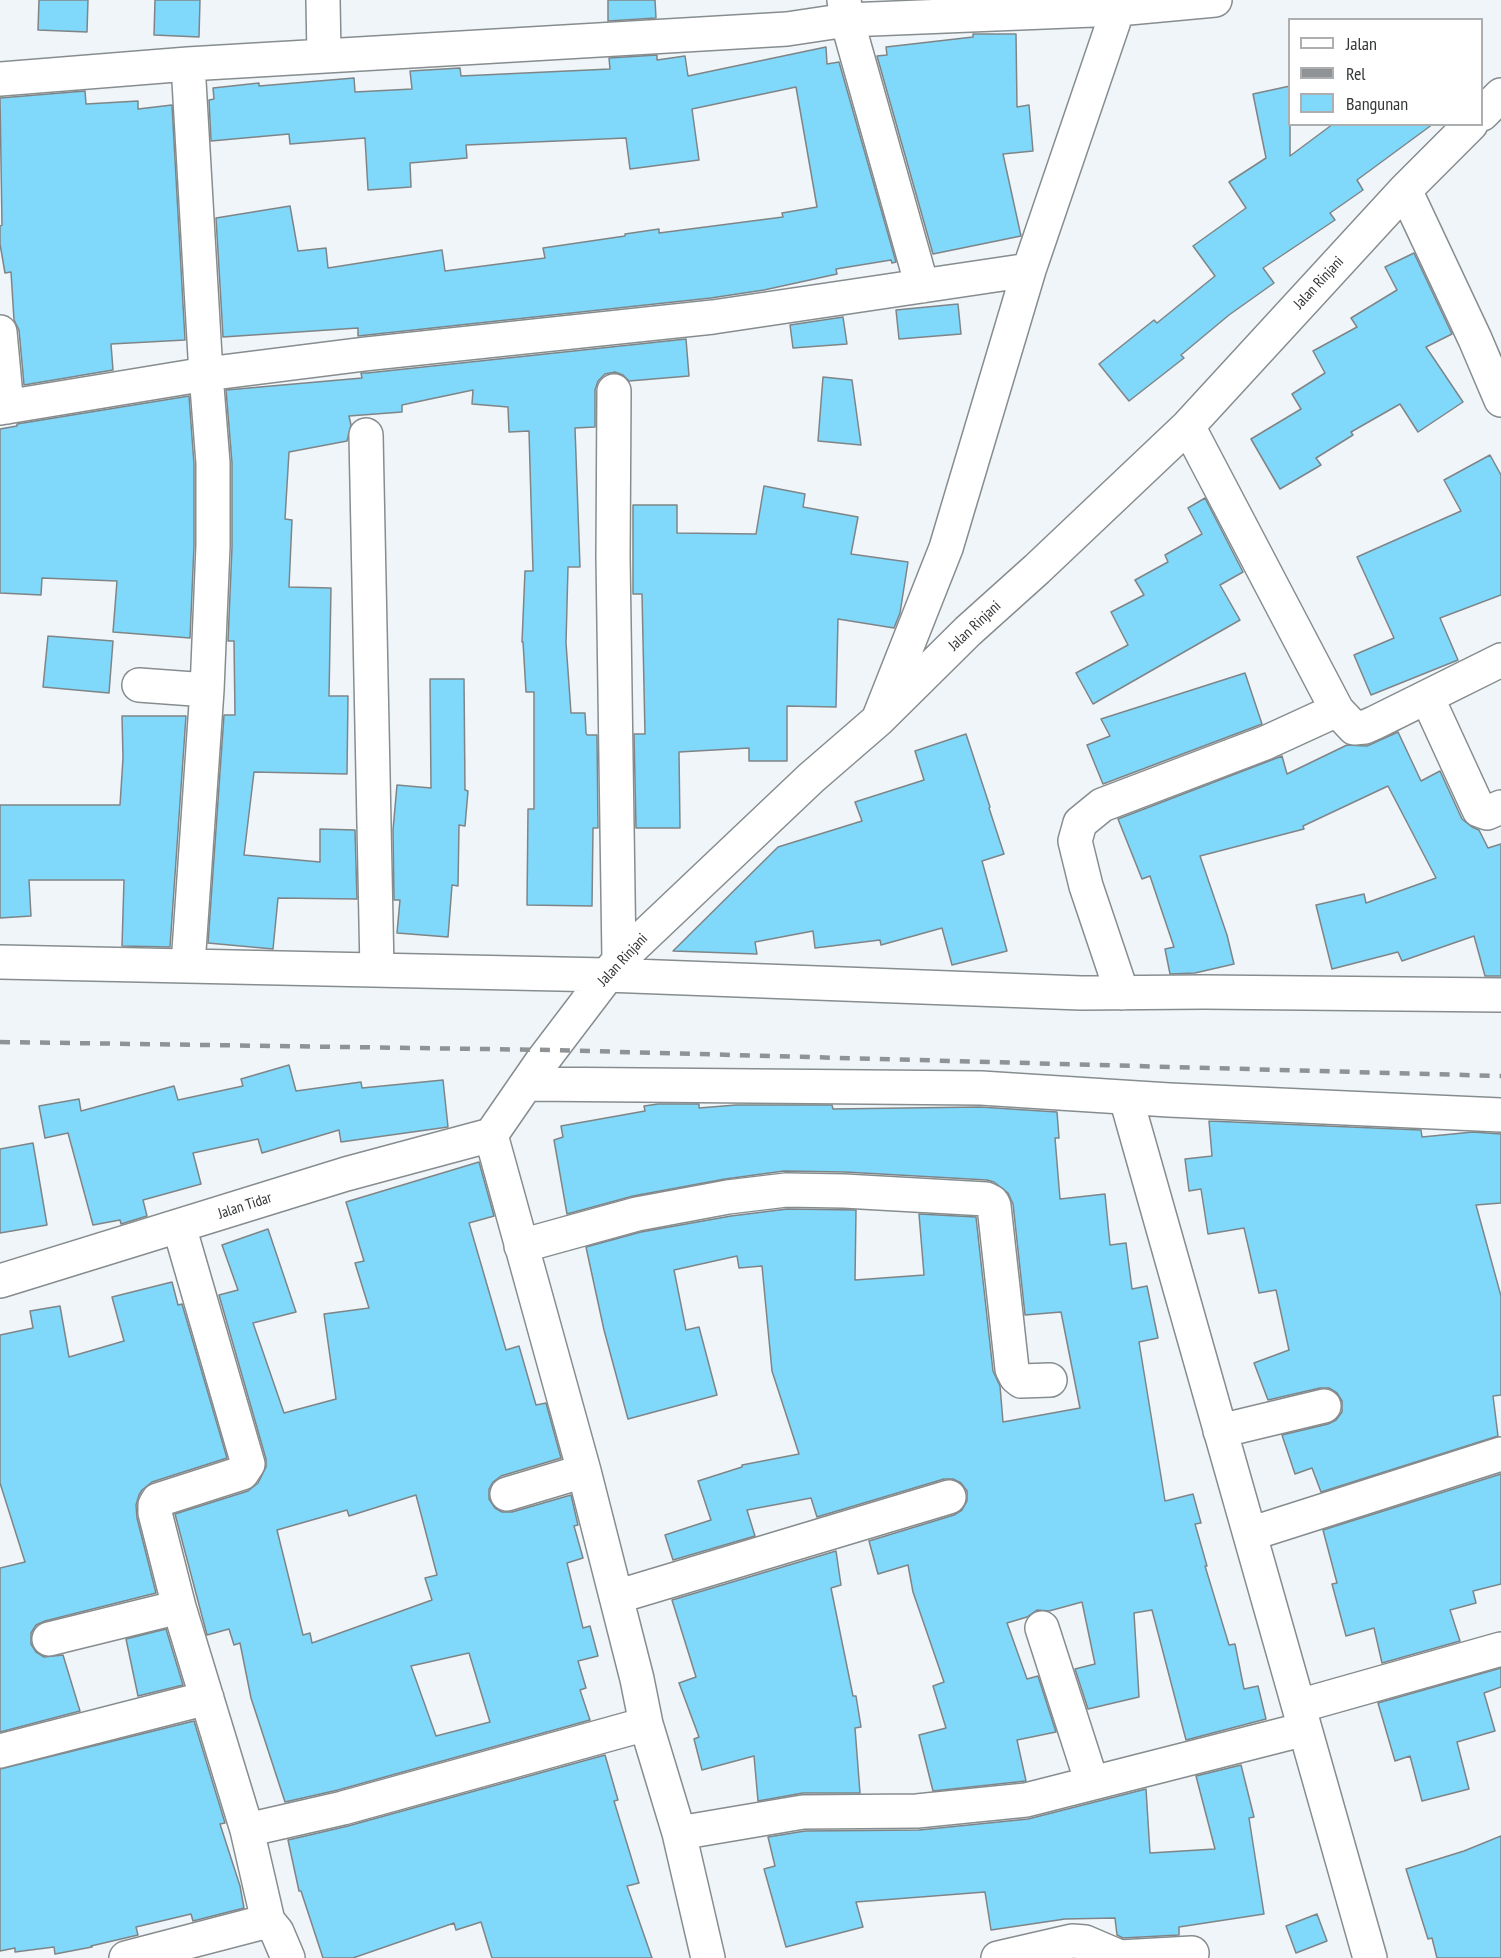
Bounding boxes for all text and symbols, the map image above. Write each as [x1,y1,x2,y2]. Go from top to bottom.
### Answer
legend [1288,18,1483,126]
text: Jalan [1346,32,1377,55]
text: Rel [1346,62,1366,85]
text: Bangunan [1346,92,1408,115]
street label: Jalan Rinjani [1290,253,1348,313]
street label: Jalan Rinjani [945,597,1005,655]
street label: Jalan Rinjani [594,930,652,990]
street label: Jalan Tidar [216,1189,274,1223]

